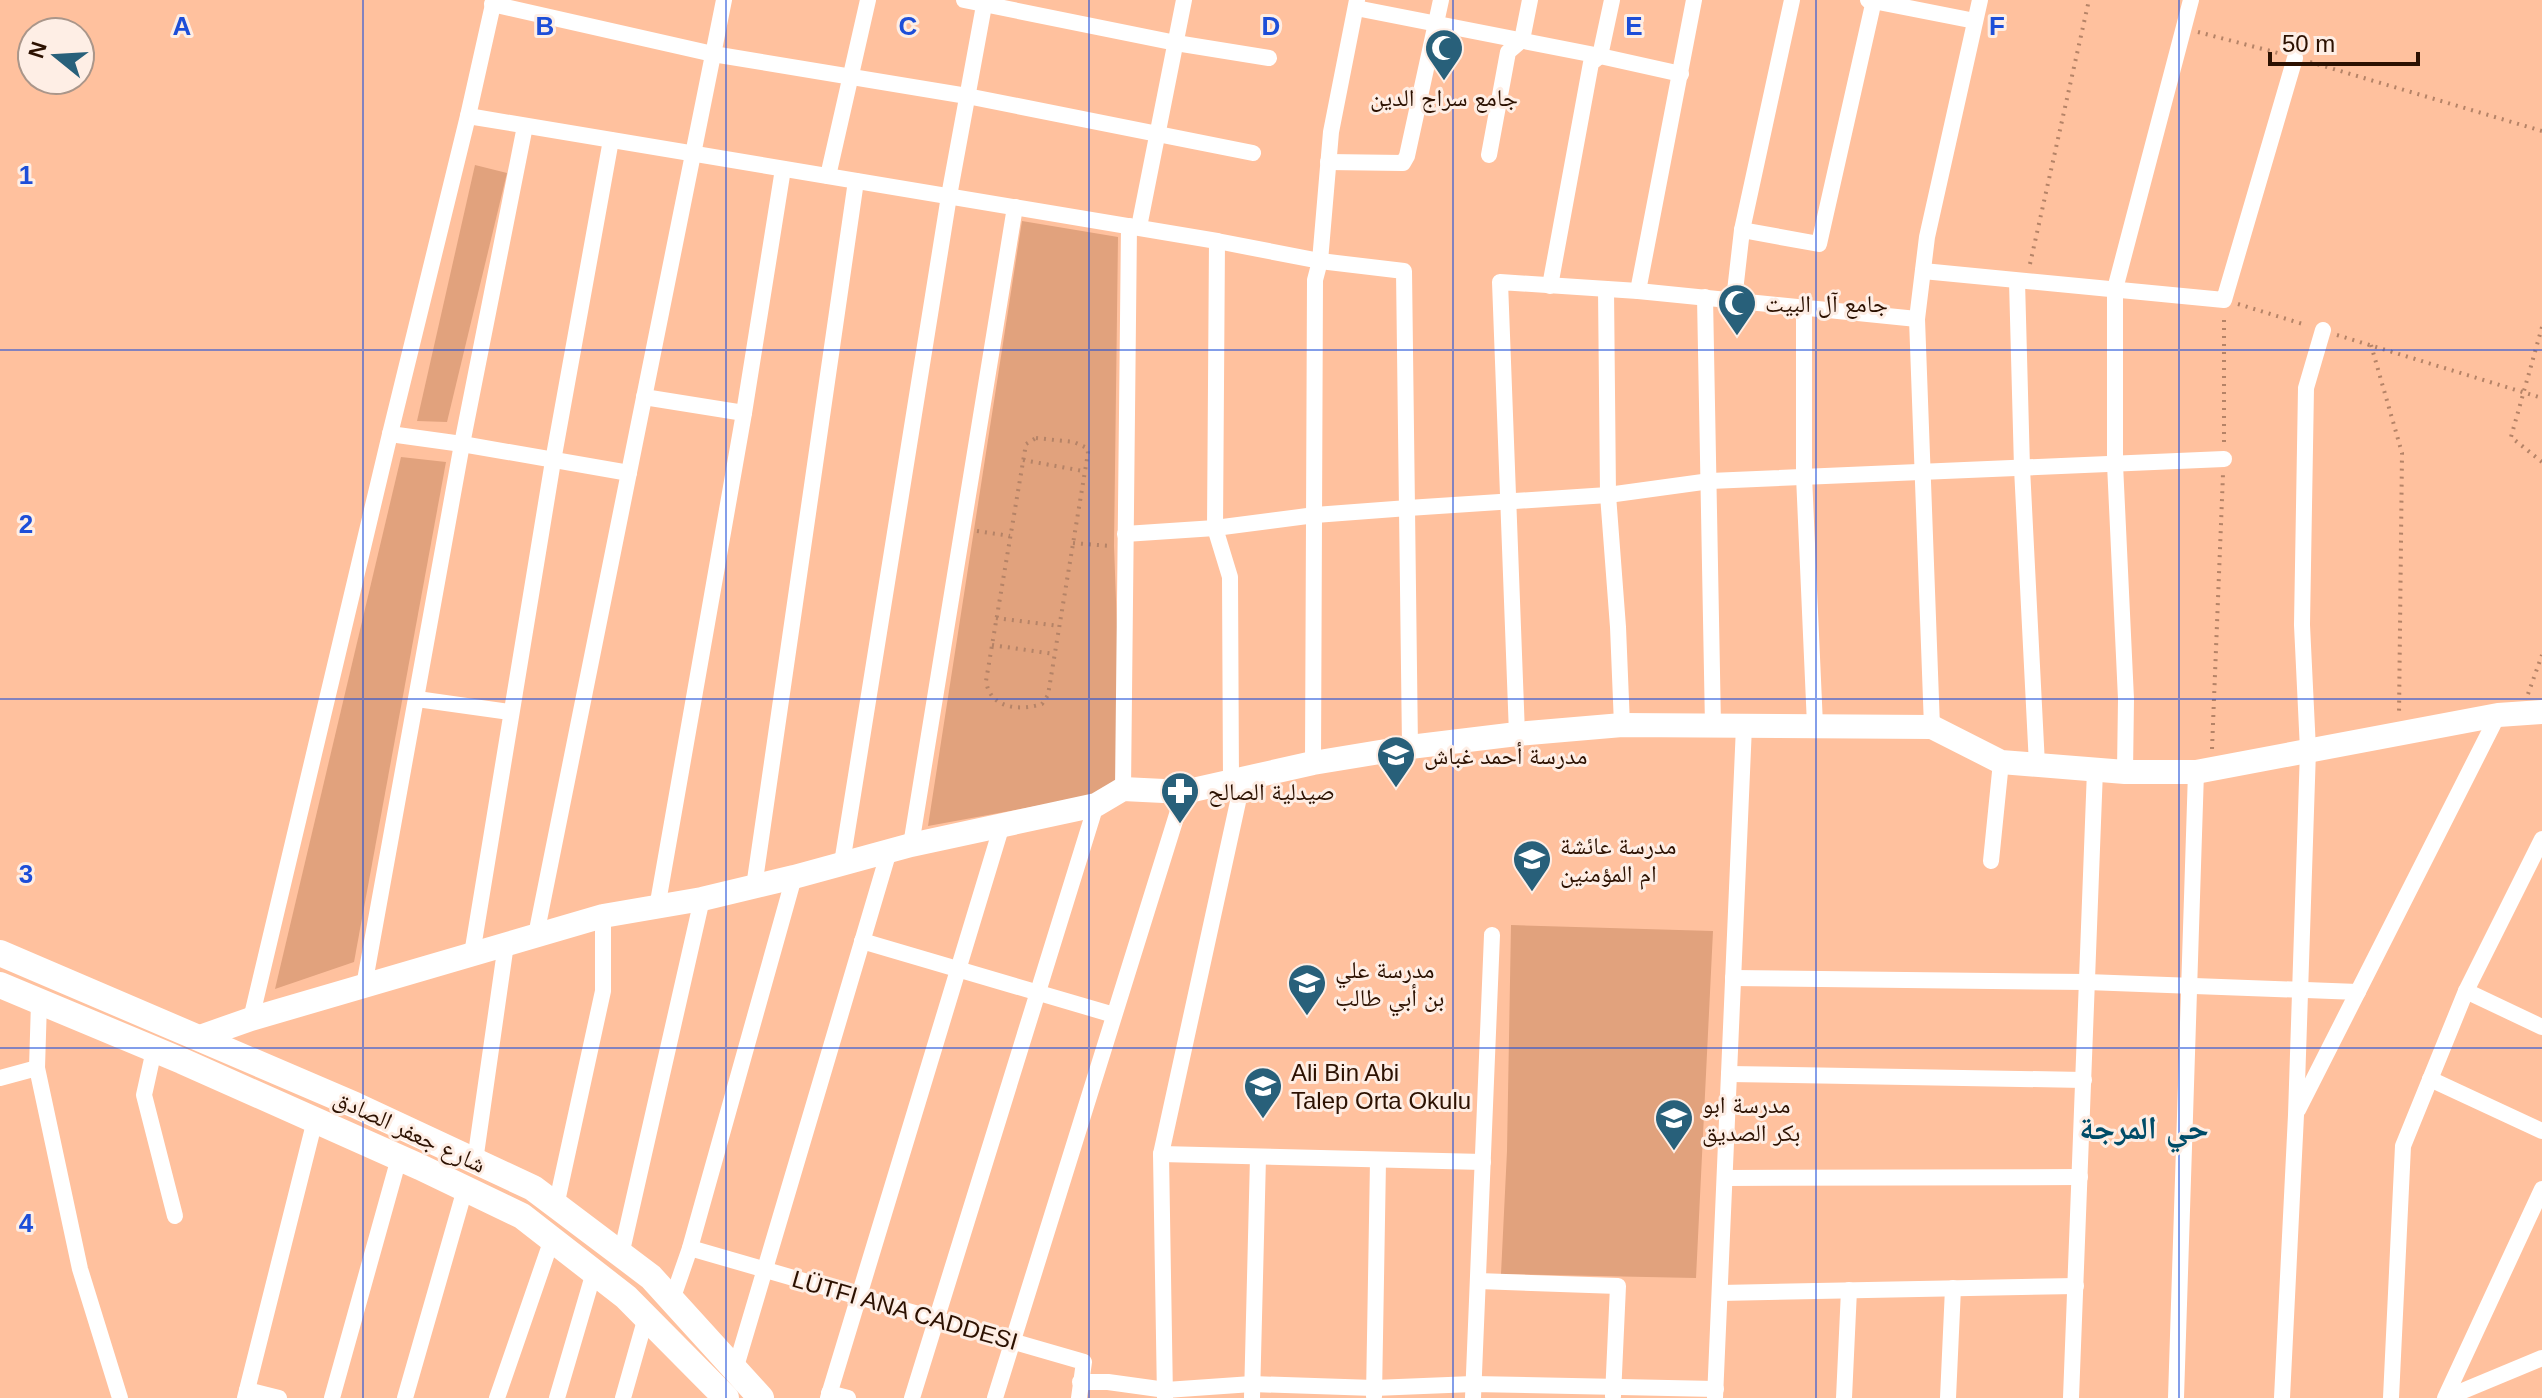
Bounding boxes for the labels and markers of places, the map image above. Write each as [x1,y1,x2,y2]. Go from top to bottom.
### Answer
mosque icon: جامع سراج الدين [1423,27,1465,82]
place label: جامع سراج الدين [1370,84,1518,113]
mosque icon: جامع آل البيت [1716,282,1758,337]
place label: جامع آل البيت [1765,290,1888,319]
school or university icon: مدرسة أحمد غباش [1375,734,1417,789]
place label: مدرسة أحمد غباش [1424,742,1587,770]
pharmacy icon: صيدلية الصالح [1159,770,1201,825]
place label: صيدلية الصالح [1208,778,1335,807]
place label: مدرسة عائشة ام المؤمنين [1560,832,1676,890]
school or university icon: مدرسة عائشة ام المؤمنين [1511,838,1553,893]
place label: مدرسة علي بن أبي طالب [1335,956,1444,1017]
school or university icon: مدرسة علي بن أبي طالب [1286,962,1328,1017]
place label: Ali Bin Abi Talep Orta Okulu [1291,1059,1471,1114]
school or university icon: Ali Bin Abi Talep Orta Okulu [1242,1065,1284,1120]
place label: مدرسة ابو بكر الصديق [1702,1091,1800,1147]
school or university icon: مدرسة ابو بكر الصديق [1653,1097,1695,1152]

